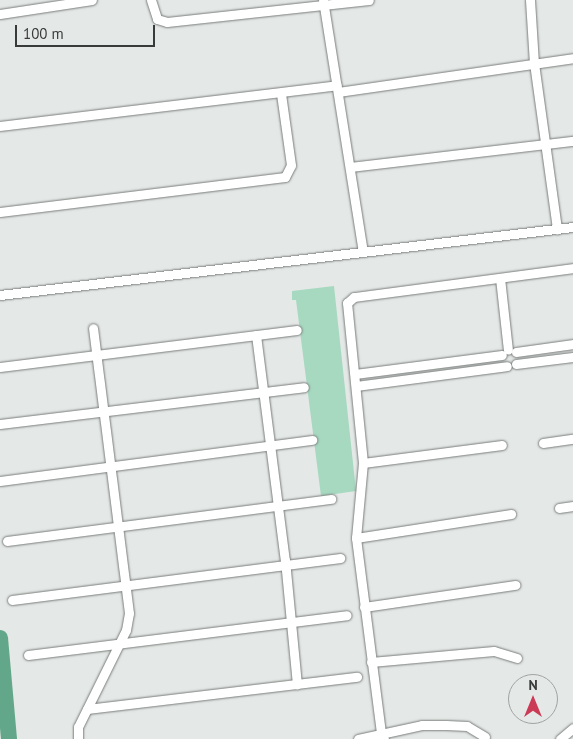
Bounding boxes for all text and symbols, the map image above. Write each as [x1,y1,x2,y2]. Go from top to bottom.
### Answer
scale bar [18,15,158,47]
text: 100 m [23,24,64,43]
north arrow [508,674,558,724]
text: N [528,676,538,694]

